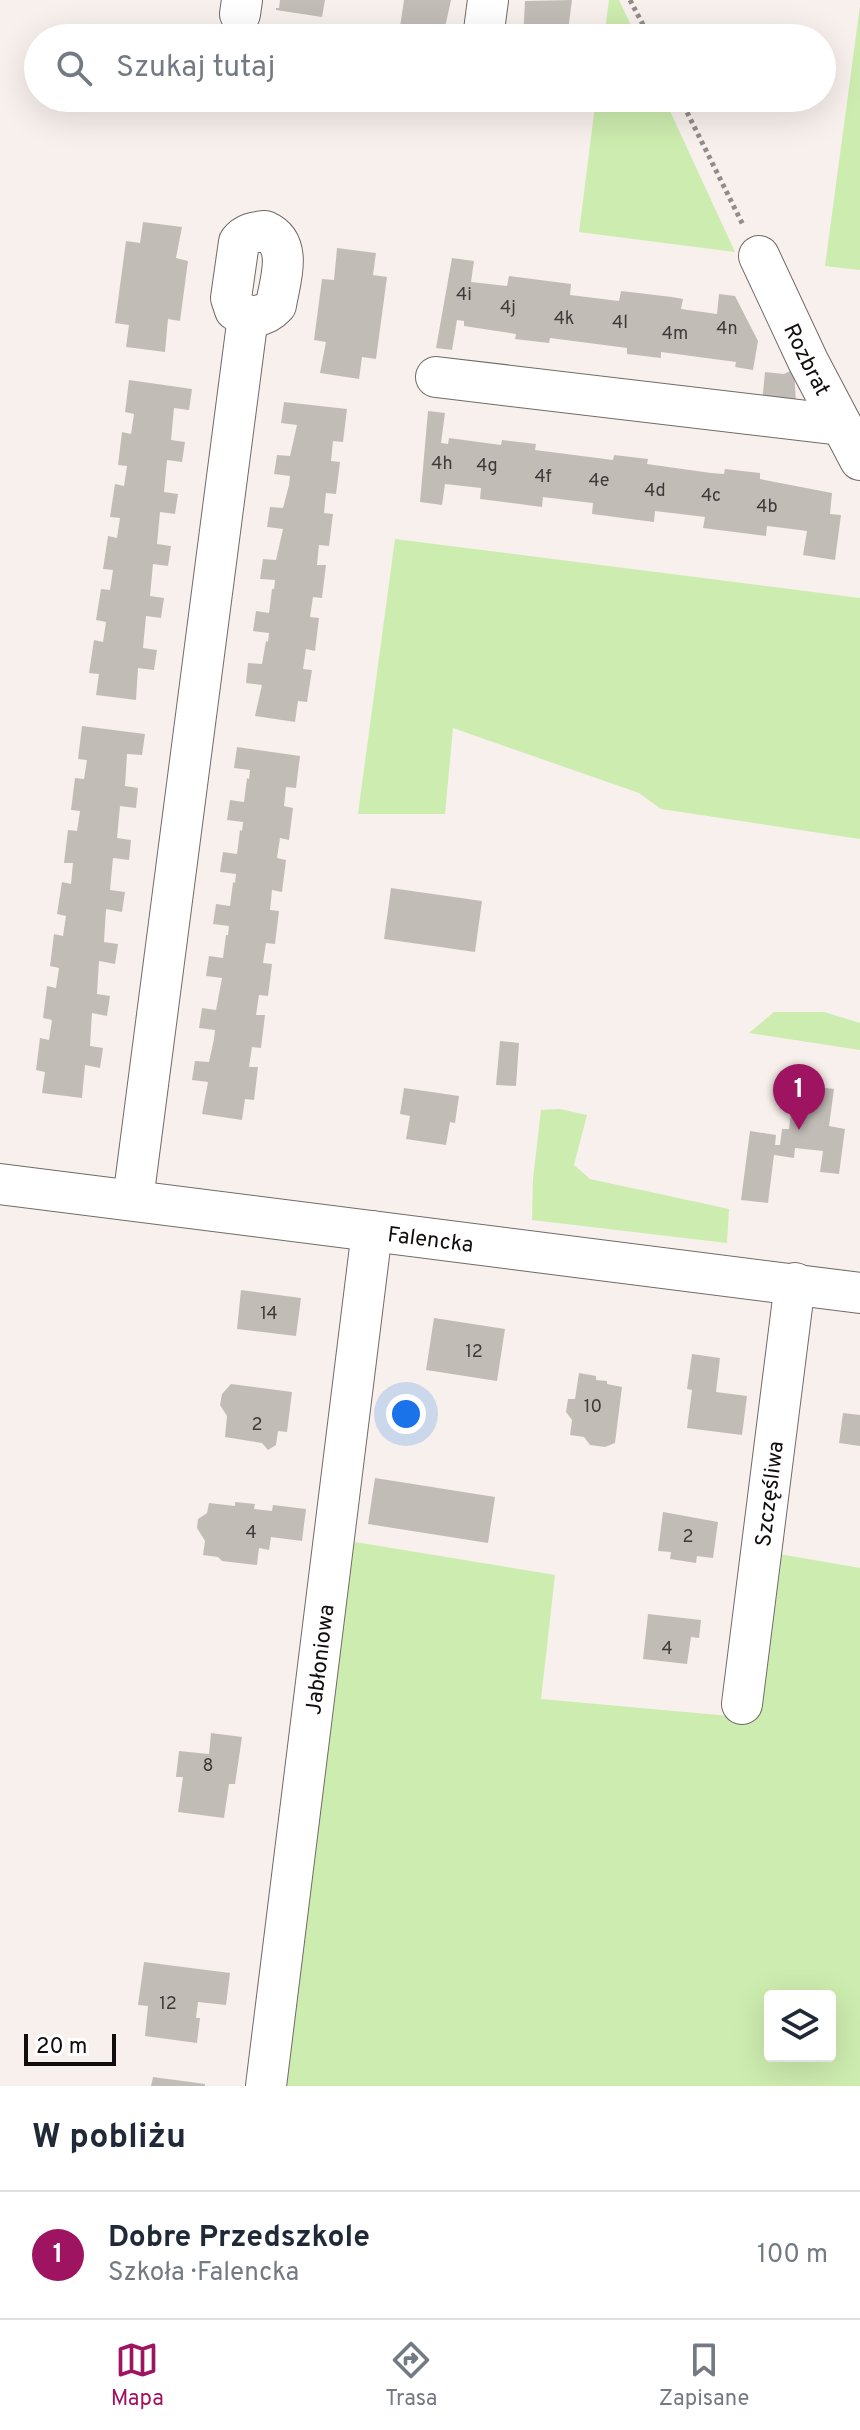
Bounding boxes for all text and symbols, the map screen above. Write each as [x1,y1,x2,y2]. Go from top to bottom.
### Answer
search box [24,24,836,112]
icon: search [52,46,96,90]
text: Szukaj tutaj [116,50,275,87]
house number: 4i [456,284,472,307]
house number: 4j [500,297,516,320]
house number: 4k [554,308,574,331]
house number: 4l [612,312,628,335]
house number: 4n [716,318,738,341]
street label: Rozbrat [776,320,835,401]
house number: 4m [662,323,688,346]
house number: 4h [431,453,453,476]
house number: 4g [476,455,498,478]
house number: 4f [534,466,552,489]
house number: 4e [589,470,609,493]
house number: 4d [644,480,666,503]
house number: 4c [701,485,721,508]
house number: 4b [756,496,778,519]
pin: 1 [773,1064,825,1130]
street label: Falencka [386,1222,475,1260]
house number: 14 [260,1303,278,1326]
house number: 12 [465,1341,483,1364]
your location [386,1394,426,1434]
house number: 10 [584,1396,602,1419]
house number: 2 [251,1414,263,1437]
street label: Szczęśliwa [751,1440,791,1548]
house number: 4 [245,1522,257,1545]
house number: 2 [682,1526,694,1549]
street label: Jabłoniowa [301,1603,342,1716]
house number: 4 [661,1638,673,1661]
house number: 8 [203,1755,214,1778]
map controls [764,1990,836,2062]
button: layers [764,1990,836,2062]
house number: 12 [159,1993,177,2016]
scale bar [24,2030,116,2066]
text: 20 m [36,2034,87,2061]
text: W pobliżu [32,2117,186,2160]
text: Dobre Przedszkole [108,2220,370,2257]
text: 1 [53,2239,63,2272]
text: 100 m [757,2239,828,2272]
text: Szkoła · Falencka [108,2257,299,2290]
tab: Mapa [111,2338,164,2413]
tab: Trasa [385,2338,437,2413]
tab: Zapisane [659,2338,749,2413]

